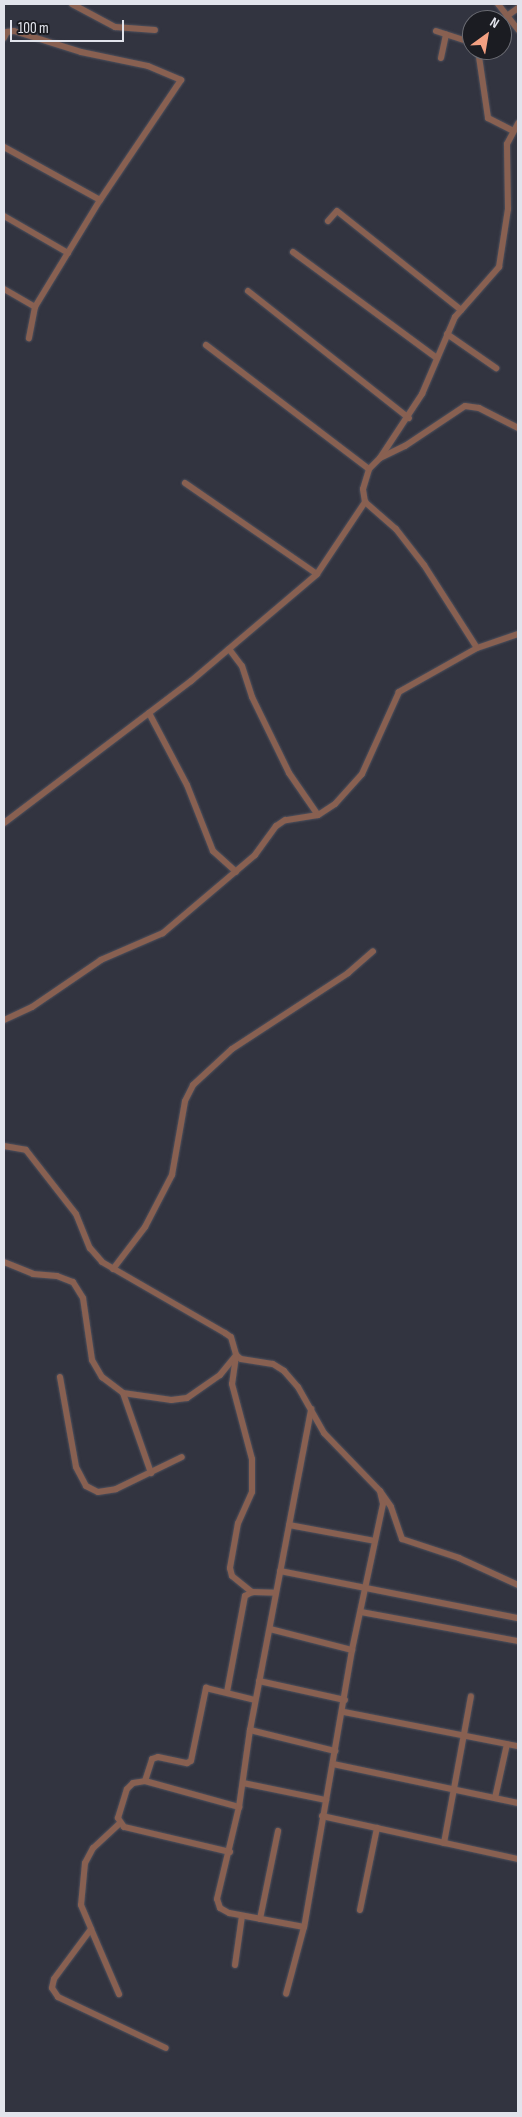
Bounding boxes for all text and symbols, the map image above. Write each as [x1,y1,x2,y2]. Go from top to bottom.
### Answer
scale bar [12,10,126,42]
north arrow [462,10,512,60]
text: N [487,14,502,32]
text: 100 m [18,19,49,38]

